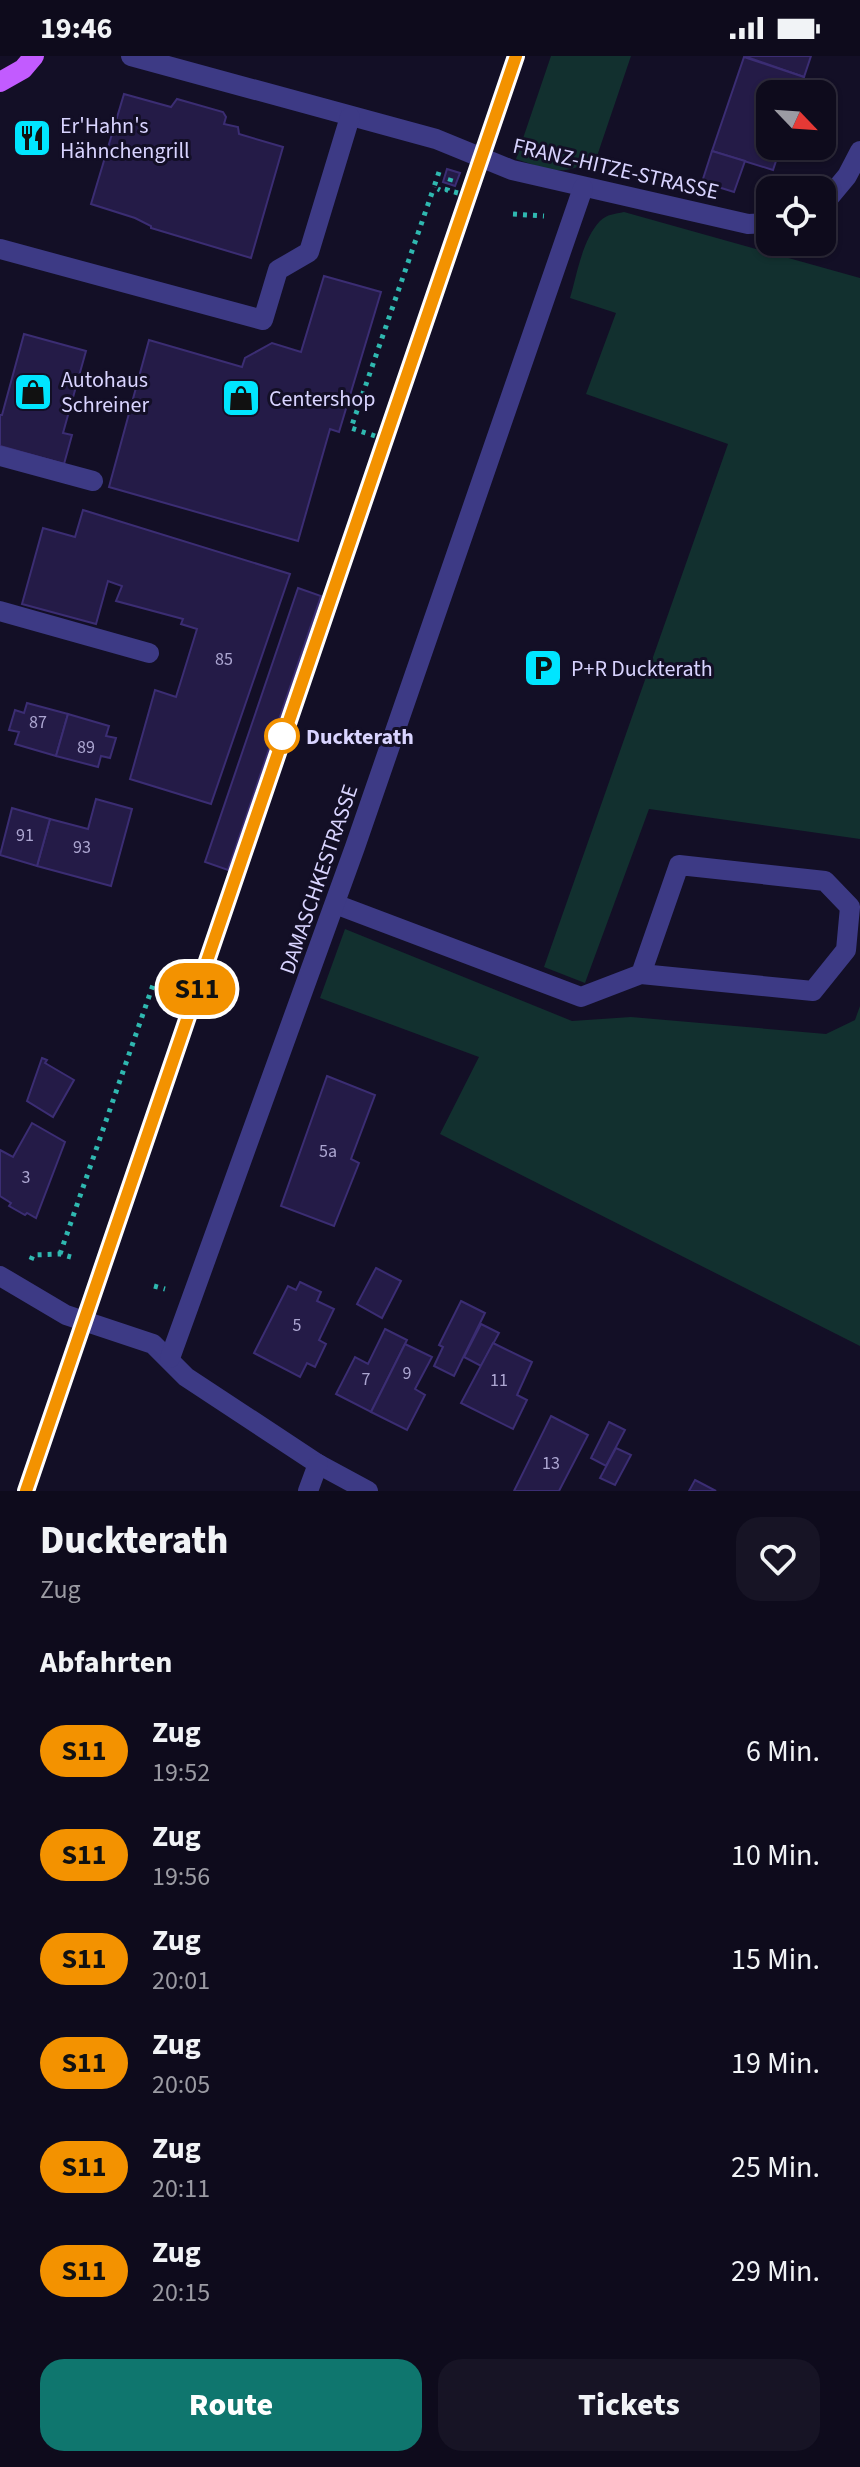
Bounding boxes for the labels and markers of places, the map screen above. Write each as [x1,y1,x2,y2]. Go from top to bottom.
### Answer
place label: Er'Hahn's Hähnchengrill [60,110,190,167]
restaurant icon: Er'Hahn's Hähnchengrill [11,117,53,159]
place label: Autohaus Schreiner [61,364,149,421]
shop icon: Autohaus Schreiner [12,371,54,413]
shop icon: Centershop [220,377,262,419]
place label: Centershop [269,383,375,415]
parking icon: P+R Duckterath [522,647,564,689]
place label: P+R Duckterath [571,653,713,685]
marker: Duckterath [265,719,299,753]
place label: Duckterath [306,721,414,753]

